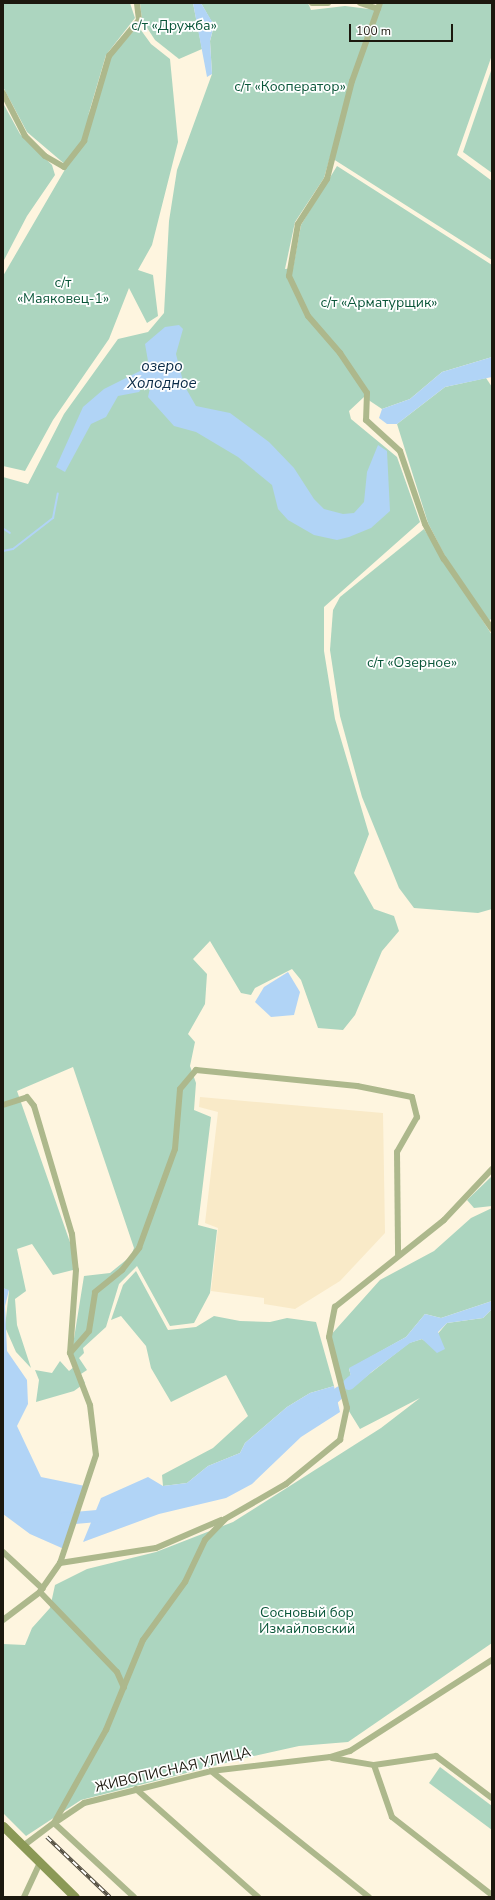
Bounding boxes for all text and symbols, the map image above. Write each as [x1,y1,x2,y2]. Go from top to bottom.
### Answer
scale bar [351,16,455,42]
park label: с/т «Дружба» [131,18,217,34]
text: 100 m [356,23,391,39]
park label: с/т «Кооператор» [234,79,346,95]
park label: с/т «Маяковец-1» [17,275,109,308]
park label: с/т «Арматурщик» [321,295,437,311]
water label: озеро Холодное [127,357,197,392]
park label: с/т «Озерное» [367,655,457,671]
park label: Сосновый бор Измайловский [259,1605,355,1638]
street label: ЖИВОПИСНАЯ УЛИЦА [93,1744,253,1796]

